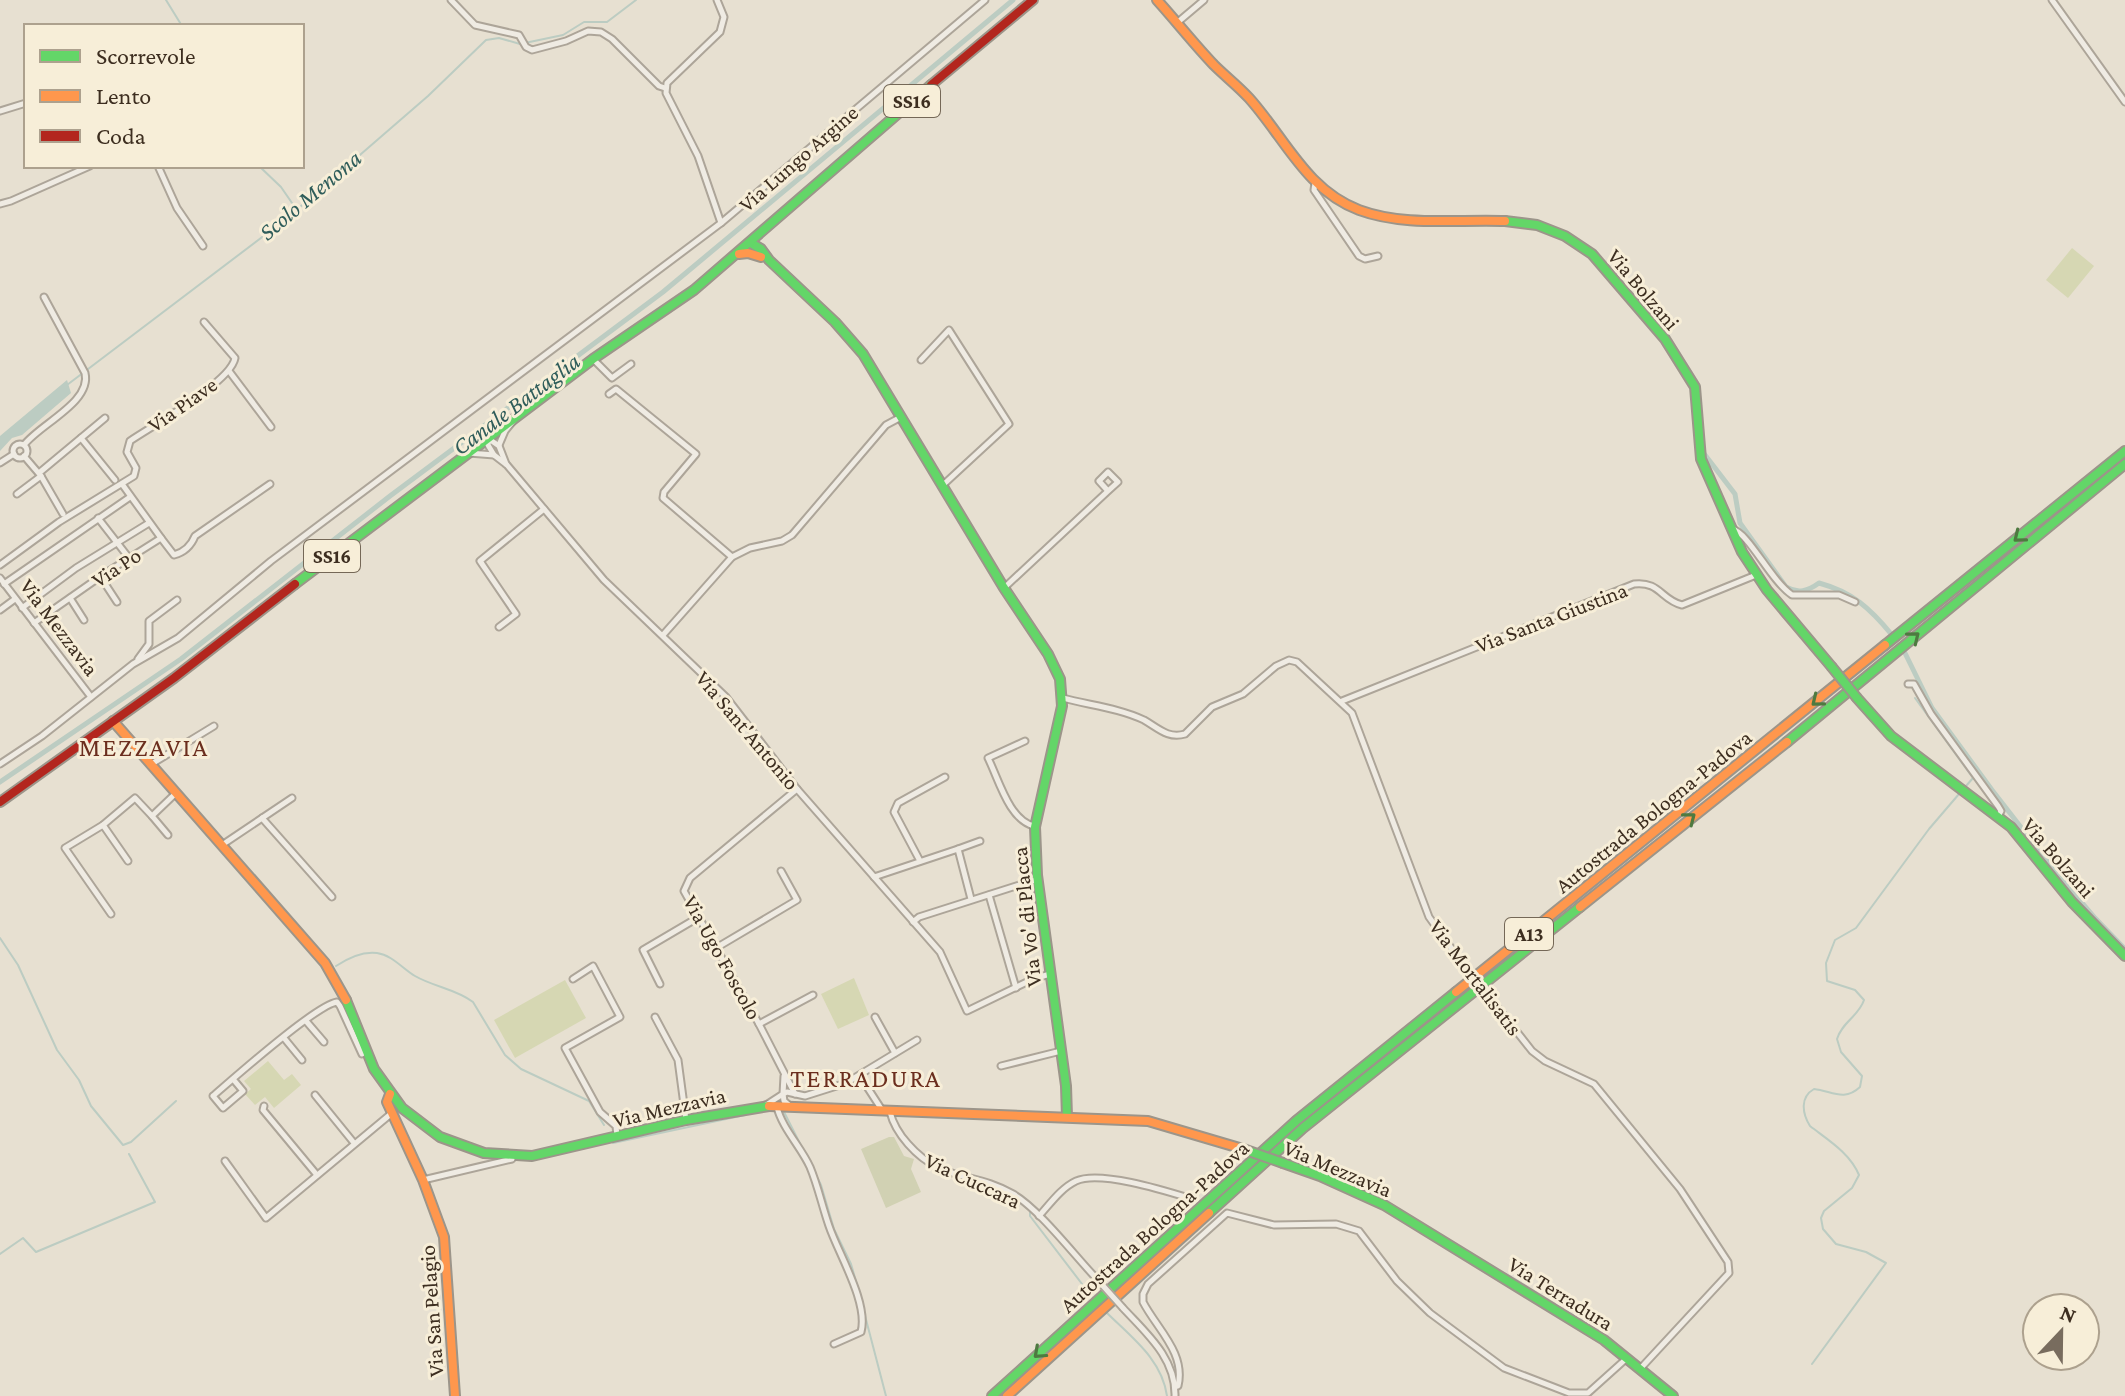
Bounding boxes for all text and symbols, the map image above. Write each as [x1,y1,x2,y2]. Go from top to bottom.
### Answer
legend [24,24,304,168]
text: Scorrevole [96,42,196,69]
text: Lento [96,82,151,109]
road number: SS16 [884,85,940,117]
street label: Via Lungo Argine [734,100,863,217]
text: Coda [96,122,146,149]
water label: Scolo Menona [253,144,366,245]
street label: Via Bolzani [1603,244,1685,335]
water label: Canale Battaglia [447,347,585,460]
street label: Via Piave [143,372,222,437]
one-way arrow [2014,527,2028,542]
road number: SS16 [304,540,360,572]
street label: Via Po [87,542,146,593]
street label: Via Mezzavia [15,574,104,681]
street label: Via Santa Giustina [1472,577,1631,658]
one-way arrow [1905,632,1919,647]
street label: Via Sant'Antonio [691,666,805,795]
one-way arrow [1811,691,1826,705]
street label: Autostrada Bologna-Padova [1550,725,1756,898]
district label: MEZZAVIA [79,733,209,762]
street label: Via Bolzani [2017,812,2100,903]
one-way arrow [1681,813,1695,828]
street label: Via Vo' di Placca [1007,846,1046,988]
street label: Via Ugo Foscolo [678,891,767,1024]
street label: Via Mortalisatis [1424,914,1527,1040]
road number: A13 [1505,918,1553,950]
district label: TERRADURA [790,1064,942,1093]
street label: Via Mezzavia [610,1082,728,1133]
street label: Via Mezzavia [1280,1134,1396,1202]
street label: Autostrada Bologna-Padova [1055,1135,1254,1318]
street label: Via Cuccara [921,1147,1025,1213]
street label: Via San Pelagio [414,1244,449,1378]
street label: Via Terradura [1504,1251,1618,1336]
north arrow [2021,1292,2101,1372]
text: N [2057,1300,2080,1328]
one-way arrow [1034,1344,1048,1359]

